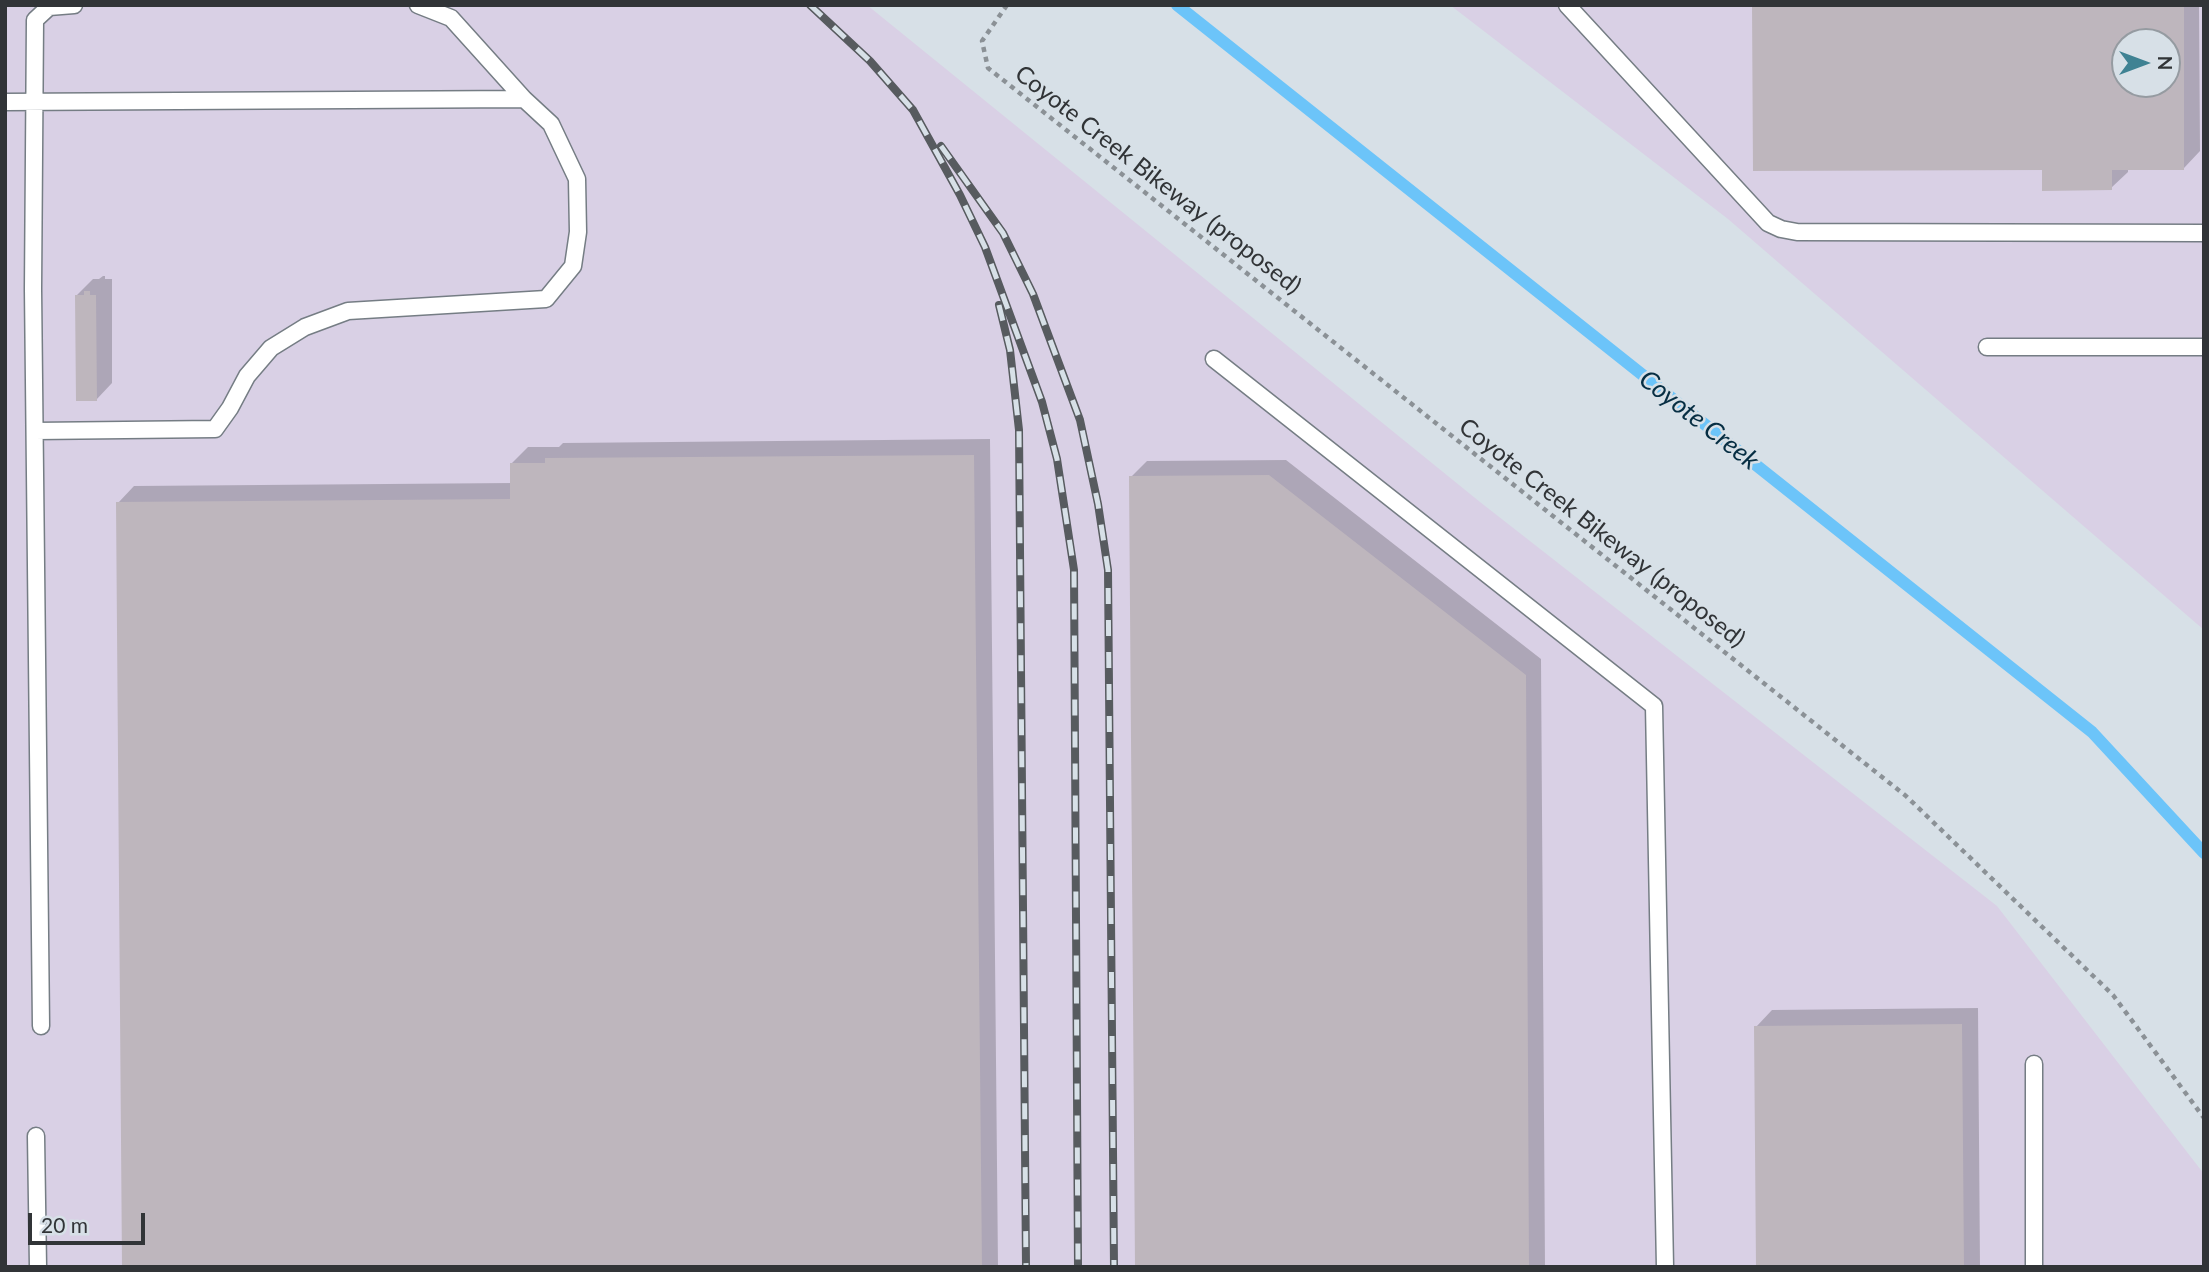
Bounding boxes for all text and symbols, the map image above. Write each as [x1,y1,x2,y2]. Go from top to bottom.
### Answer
north arrow [2111,28,2181,98]
text: N [2154,56,2177,70]
street label: Coyote Creek Bikeway (proposed) [1009,59,1307,301]
water label: Coyote Creek [1633,364,1765,476]
street label: Coyote Creek Bikeway (proposed) [1453,412,1751,654]
scale bar [32,1198,149,1242]
text: 20 m [41,1212,88,1237]

